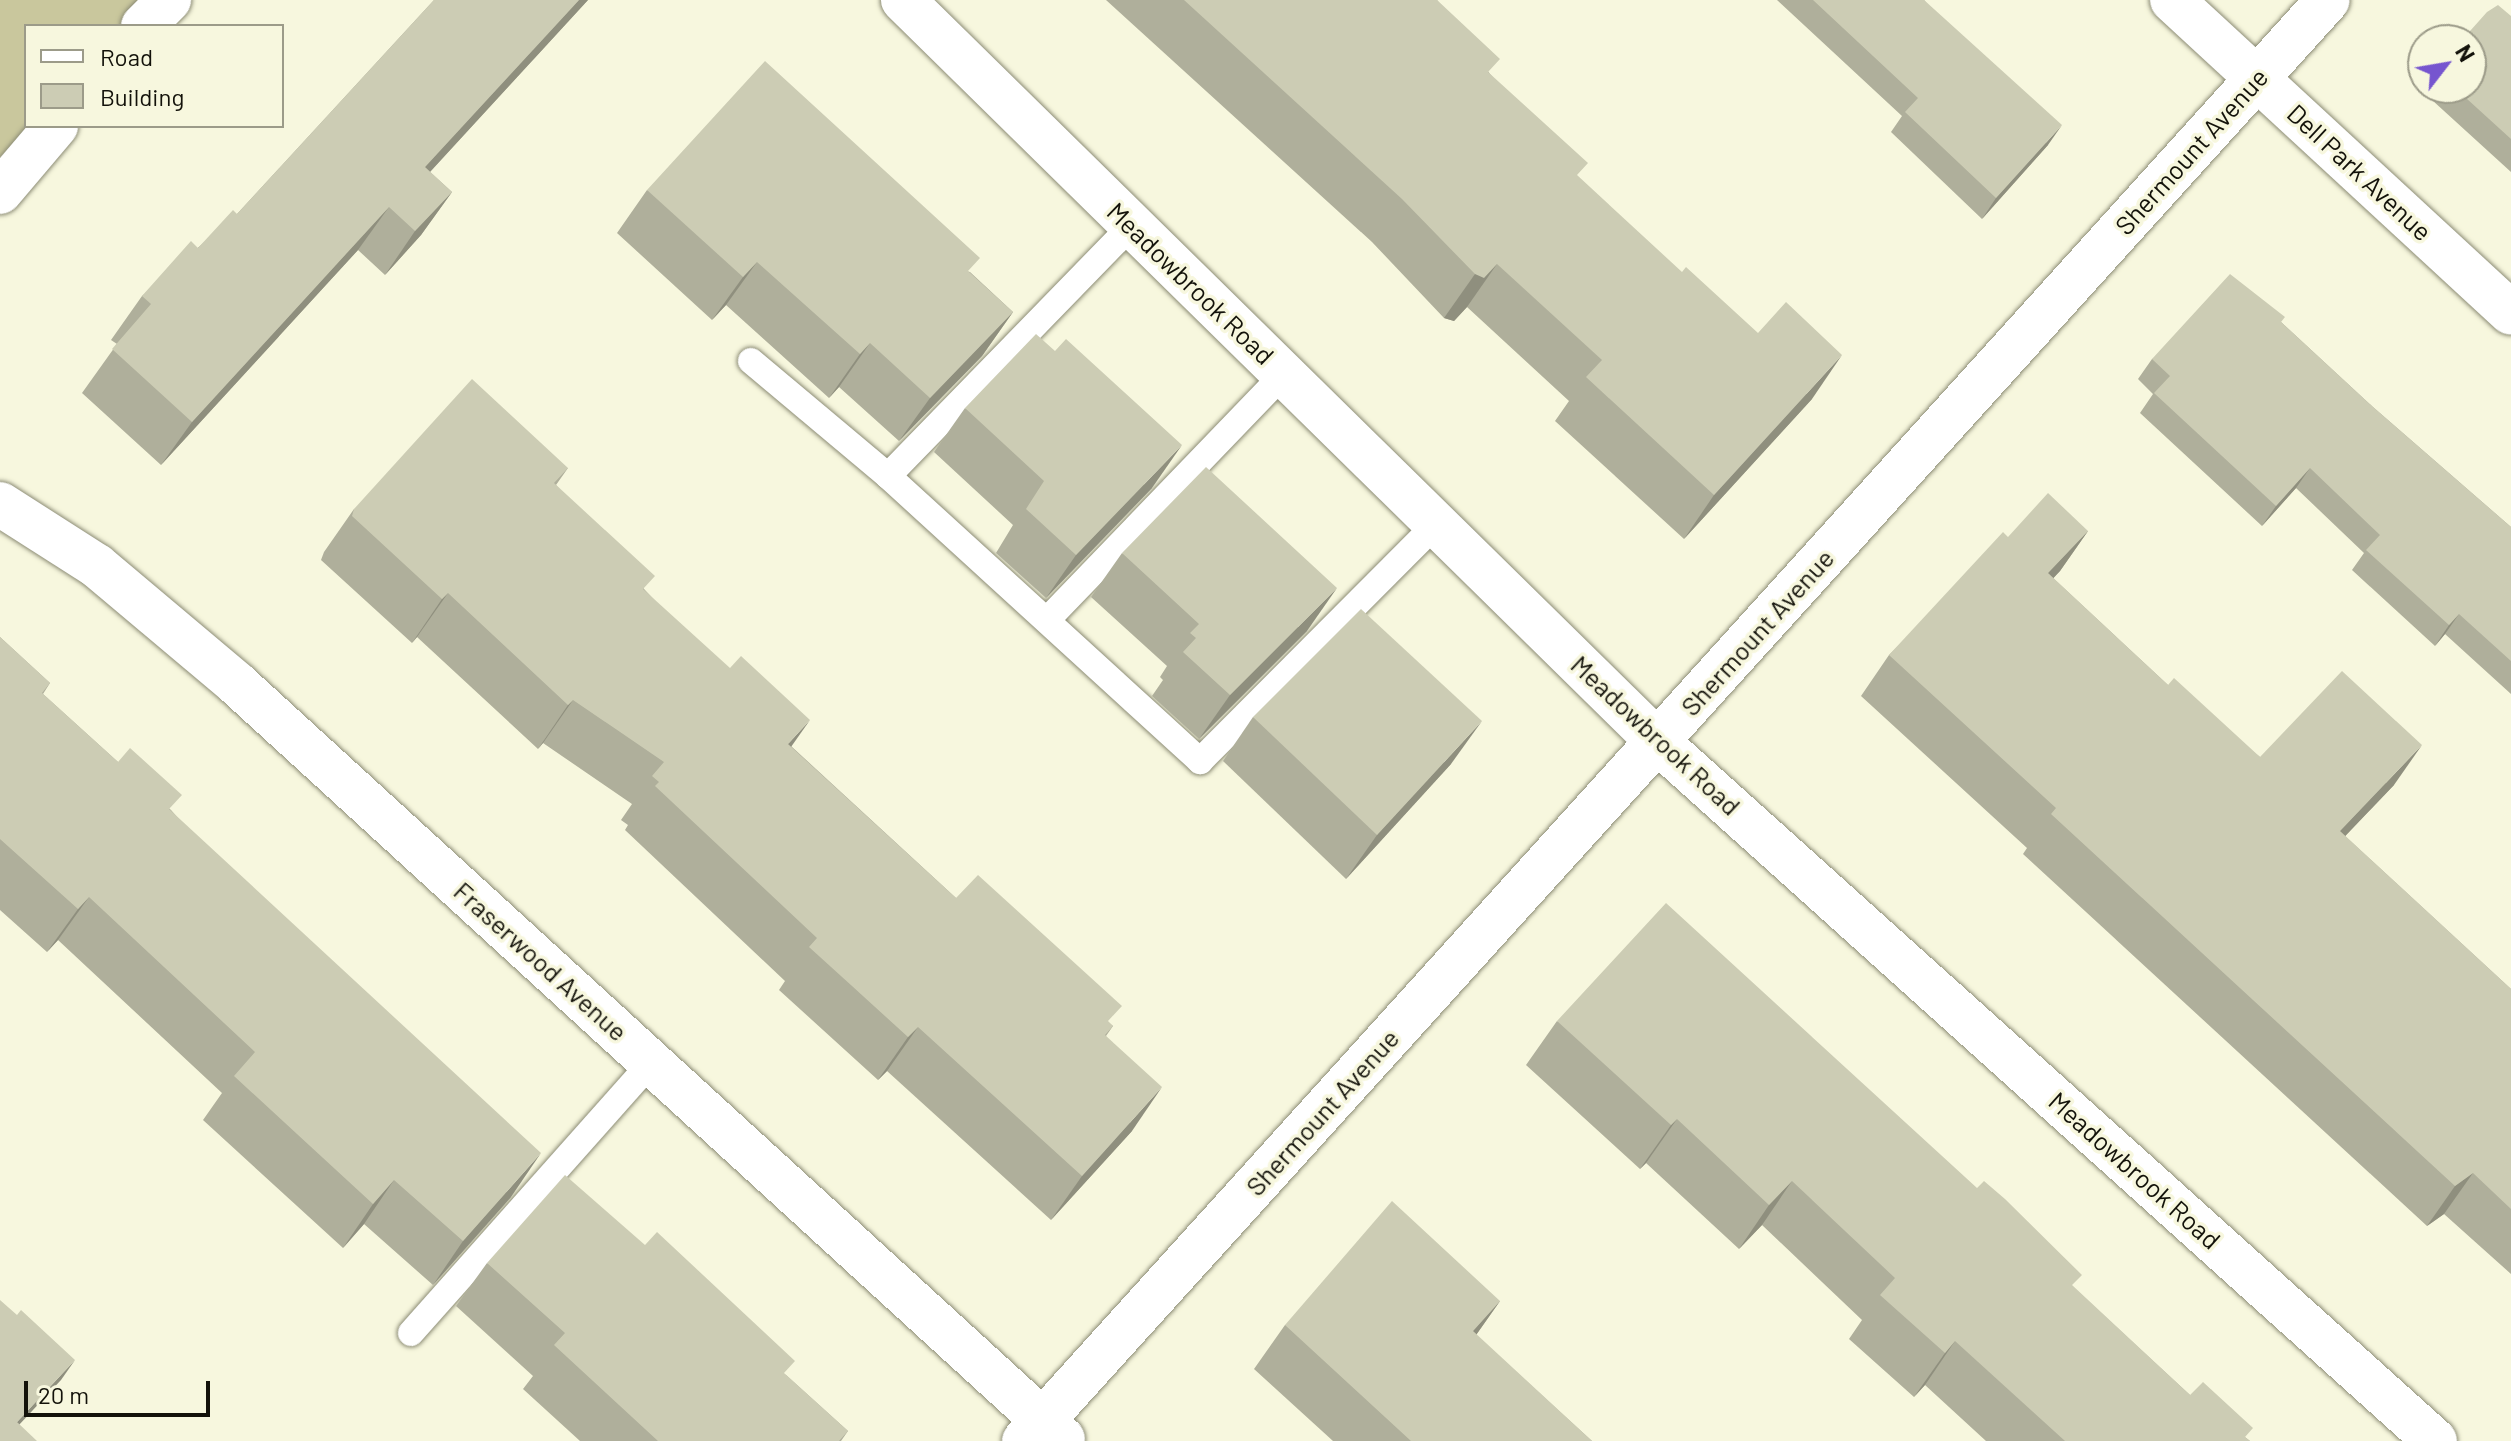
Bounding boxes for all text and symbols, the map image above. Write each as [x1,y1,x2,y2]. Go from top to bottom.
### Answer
legend [24,24,284,128]
north arrow [2407,24,2487,104]
text: N [2451,40,2481,66]
text: Road [100,42,153,71]
street label: Shermount Avenue [2108,61,2274,241]
text: Building [100,82,184,111]
street label: Dell Park Avenue [2281,97,2439,247]
street label: Meadowbrook Road [1101,195,1281,371]
street label: Shermount Avenue [1674,542,1840,722]
street label: Meadowbrook Road [1565,649,1747,821]
street label: Fraserwood Avenue [448,875,634,1047]
street label: Shermount Avenue [1239,1022,1405,1202]
street label: Meadowbrook Road [2043,1085,2227,1255]
scale bar [28,1365,214,1415]
text: 20 m [38,1380,89,1409]

